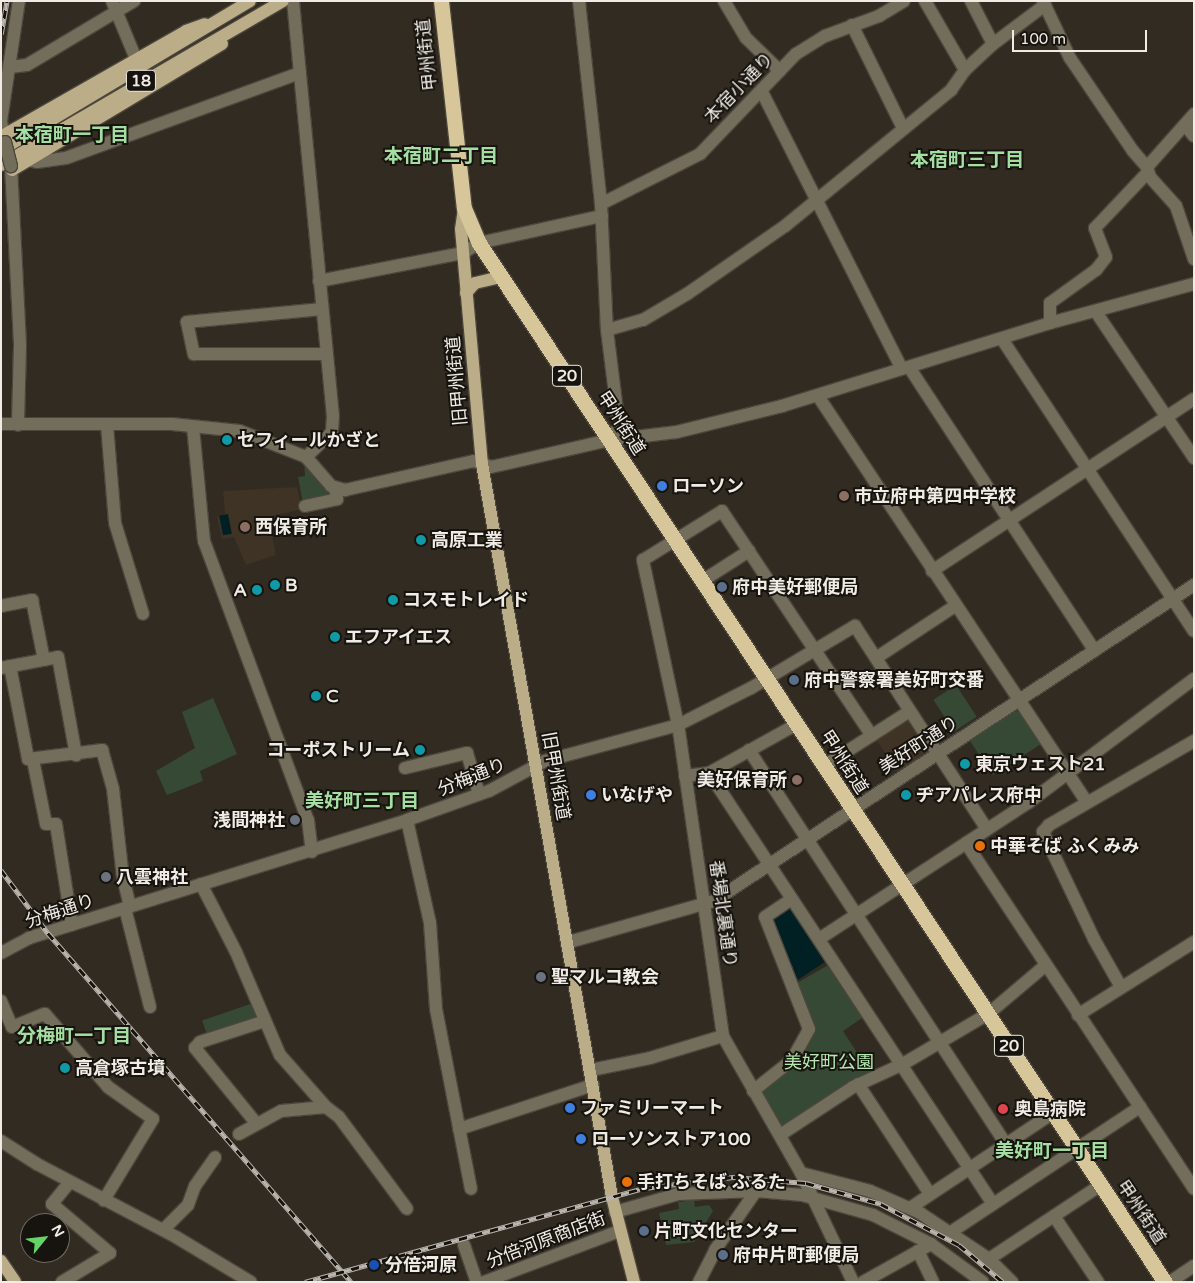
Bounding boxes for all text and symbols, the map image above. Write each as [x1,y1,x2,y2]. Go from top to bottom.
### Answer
street label: 甲州街道 [412,18,442,92]
scale bar [1015,20,1150,52]
text: 100 m [1020,30,1066,48]
street label: 本宿小通り [700,48,778,128]
road number: 18 [125,68,157,94]
district label: 本宿町一丁目 [15,125,129,147]
district label: 本宿町二丁目 [384,146,498,168]
district label: 本宿町三丁目 [910,150,1024,172]
street label: 旧甲州街道 [442,335,472,427]
road number: 20 [551,362,583,390]
street label: 甲州街道 [592,387,650,459]
place label: セフィールかざと [237,429,381,451]
marker: セフィールかざと [221,434,233,446]
place label: ローソン [672,475,744,497]
marker: ローソン [656,480,668,492]
place label: 市立府中第四中学校 [854,485,1016,507]
marker: 市立府中第四中学校 [838,490,850,502]
place label: 西保育所 [255,516,327,538]
marker: 西保育所 [239,521,251,533]
place label: 高原工業 [431,529,503,551]
marker: 高原工業 [415,534,427,546]
place label: B [285,574,297,596]
place label: 府中美好郵便局 [732,576,858,598]
place label: A [234,579,247,601]
marker: B [269,579,281,591]
marker: 府中美好郵便局 [716,581,728,593]
marker: A [251,584,263,596]
place label: コスモトレイド [403,589,529,611]
marker: コスモトレイド [387,594,399,606]
place label: エフアイエス [345,626,453,648]
marker: エフアイエス [329,631,341,643]
place label: 府中警察署美好町交番 [804,669,984,691]
marker: 府中警察署美好町交番 [788,674,800,686]
place label: C [326,685,339,707]
marker: C [310,690,322,702]
street label: 美好町通り [875,711,963,779]
street label: 甲州街道 [815,726,873,798]
street label: 旧甲州街道 [538,730,574,822]
place label: コーポストリーム [266,739,410,761]
marker: コーポストリーム [414,744,426,756]
place label: 東京ウェスト21 [975,753,1106,775]
street label: 分梅通り [435,754,509,800]
marker: 東京ウェスト21 [959,758,971,770]
place label: 美好保育所 [697,769,787,791]
marker: 美好保育所 [791,774,803,786]
place label: いなげや [601,784,673,806]
place label: ヂアパレス府中 [916,784,1042,806]
marker: いなげや [585,789,597,801]
marker: ヂアパレス府中 [900,789,912,801]
district label: 美好町三丁目 [305,791,419,813]
place label: 浅間神社 [213,809,285,831]
marker: 浅間神社 [289,814,301,826]
place label: 中華そば ふくみみ [990,835,1139,857]
marker: 中華そば ふくみみ [974,840,986,852]
street label: 番場北裏通り [705,859,741,969]
place label: 八雲神社 [116,866,188,888]
marker: 八雲神社 [100,871,112,883]
street label: 分梅通り [22,890,98,932]
place label: 聖マルコ教会 [551,966,659,988]
marker: 聖マルコ教会 [535,971,547,983]
district label: 分梅町一丁目 [17,1026,131,1048]
road number: 20 [993,1032,1025,1060]
park label: 美好町公園 [784,1051,874,1073]
place label: 高倉塚古墳 [75,1057,165,1079]
marker: 高倉塚古墳 [59,1062,71,1074]
place label: ファミリーマート [580,1097,724,1119]
place label: 奥島病院 [1014,1098,1086,1120]
marker: ファミリーマート [564,1102,576,1114]
marker: 奥島病院 [996,1102,1010,1116]
place label: ローソンストア100 [591,1128,751,1150]
marker: ローソンストア100 [575,1133,587,1145]
district label: 美好町一丁目 [995,1141,1109,1163]
place label: 手打ちそば ふるた [637,1171,786,1193]
marker: 手打ちそば ふるた [621,1176,633,1188]
street label: 甲州街道 [1112,1176,1170,1248]
street label: 分倍河原商店街 [483,1207,609,1273]
north arrow [20,1213,70,1263]
place label: 片町文化センター [654,1220,798,1242]
text: N [48,1222,68,1240]
marker: 片町文化センター [638,1225,650,1237]
place label: 府中片町郵便局 [733,1244,859,1266]
marker: 府中片町郵便局 [717,1249,729,1261]
place label: 分倍河原 [385,1254,457,1276]
marker: 分倍河原 [367,1258,381,1272]

